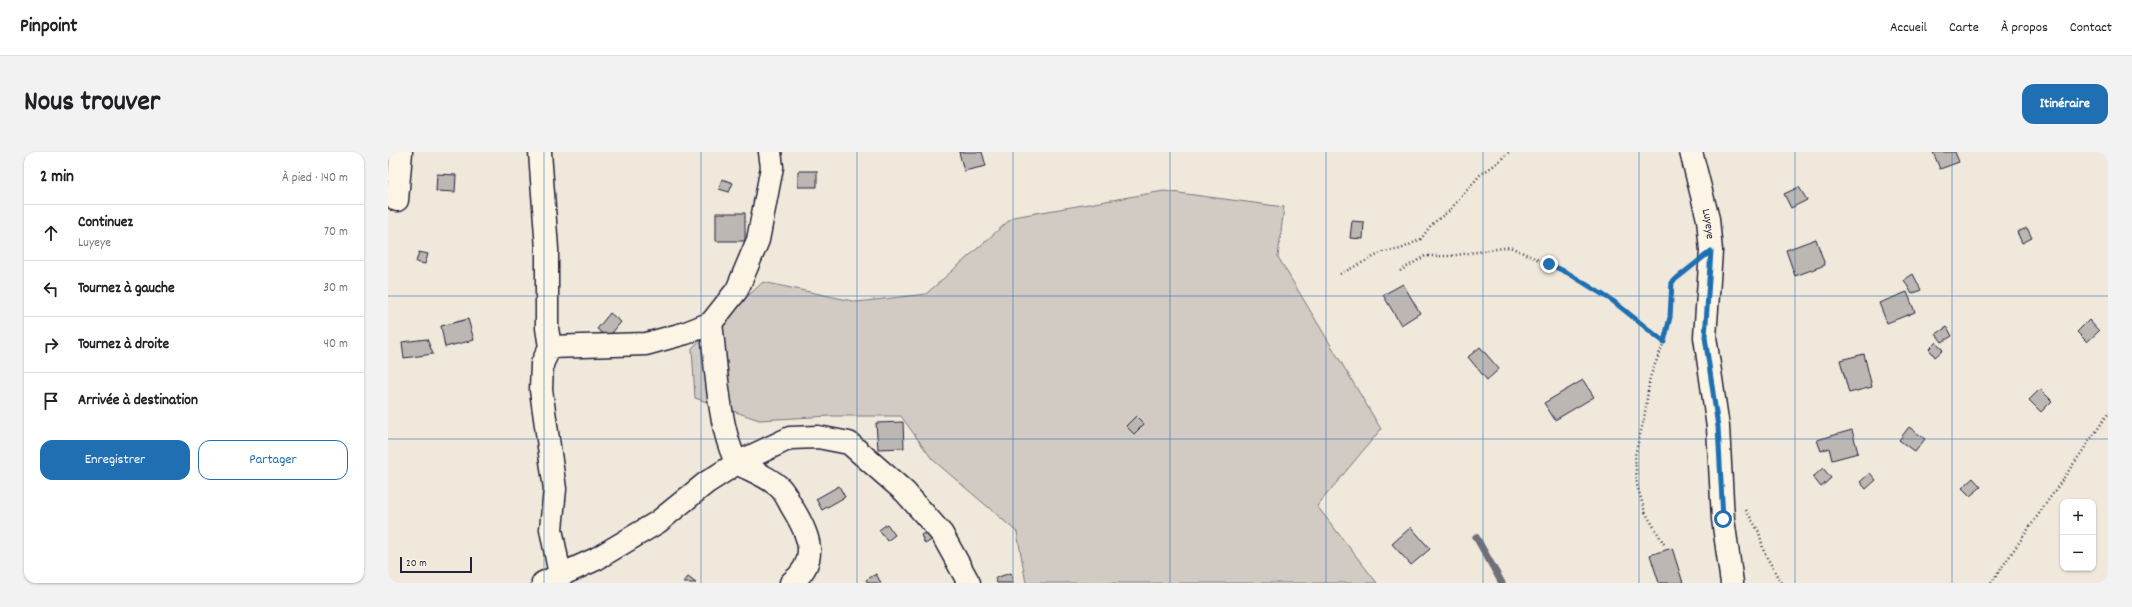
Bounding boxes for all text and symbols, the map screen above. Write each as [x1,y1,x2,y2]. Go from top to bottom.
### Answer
text: Pinpoint [20,14,77,41]
text: Accueil [1890,18,1927,38]
text: Carte [1949,18,1979,38]
text: À propos [2001,18,2048,38]
text: Contact [2070,18,2112,38]
text: Nous trouver [24,84,160,124]
button: Itinéraire [2022,84,2108,124]
text: 2 min [40,166,74,190]
text: À pied · 140 m [282,169,348,188]
street label: Luyeye [1697,207,1718,240]
text: Continuez [78,212,133,234]
icon: ahead [40,222,62,244]
text: 70 m [324,223,348,242]
text: Luyeye [78,234,111,253]
route end [1540,255,1558,273]
icon: left [40,278,62,300]
text: Tournez à gauche [78,278,175,300]
text: 30 m [323,279,348,298]
icon: right [40,334,62,356]
text: Tournez à droite [78,334,169,356]
text: 40 m [324,335,348,354]
icon: arrive [40,390,62,412]
text: Arrivée à destination [78,390,198,412]
button: Enregistrer [40,440,190,480]
button: Partager [198,440,348,480]
map controls [2060,499,2096,571]
button: + [2060,499,2096,535]
route start [1714,510,1732,528]
button: − [2060,535,2096,571]
scale bar [400,555,472,574]
text: 20 m [406,556,427,572]

